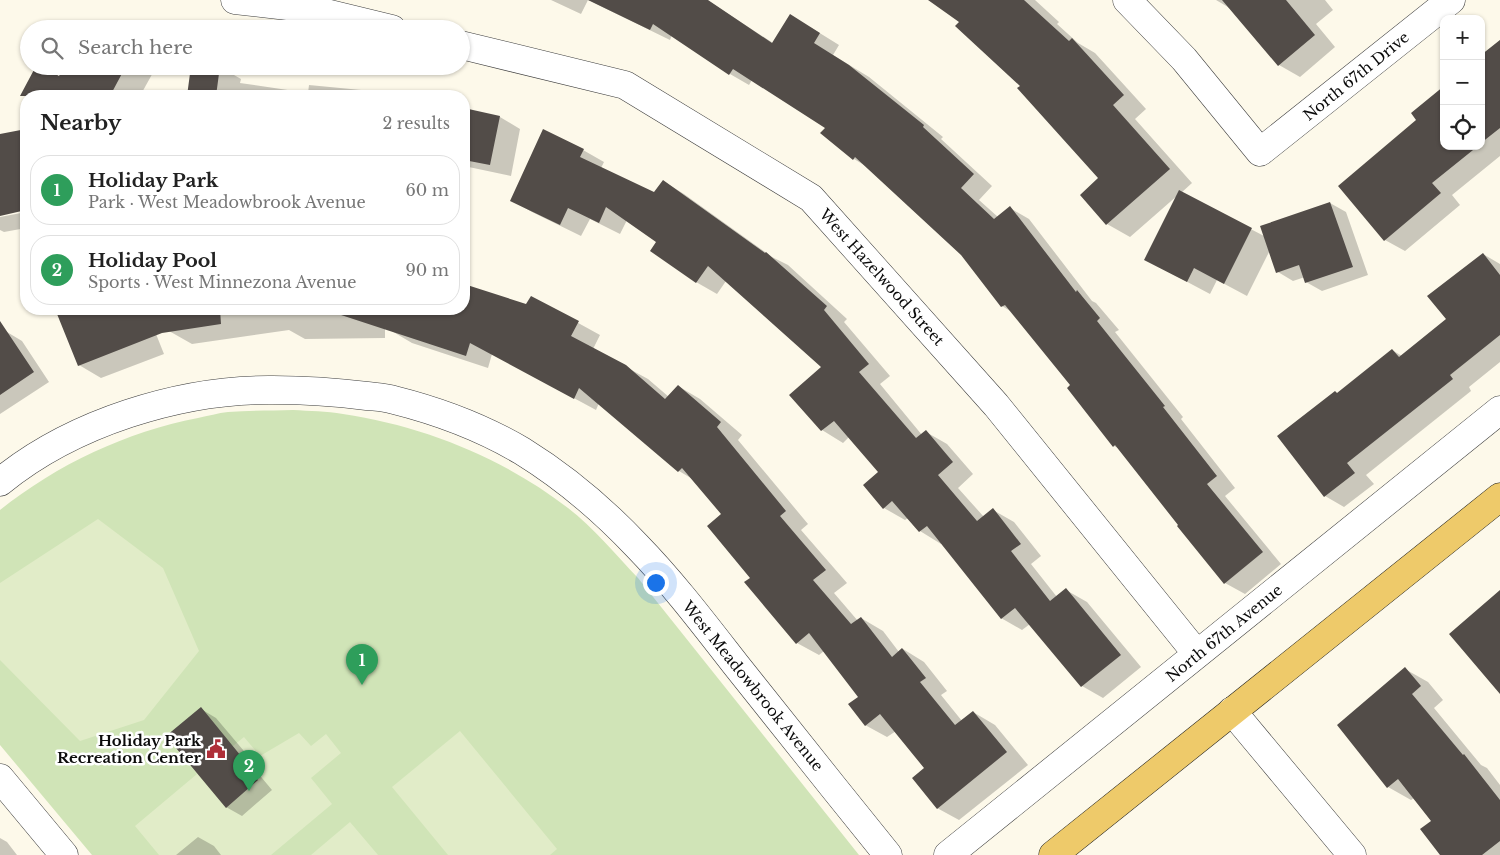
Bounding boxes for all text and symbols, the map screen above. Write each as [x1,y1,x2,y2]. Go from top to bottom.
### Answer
map controls [1440,15,1485,150]
button: + [1440,15,1485,60]
search box [20,20,470,75]
street label: North 67th Drive [1299,27,1413,125]
icon: search [38,34,66,62]
text: Search here [78,36,193,59]
button: − [1440,60,1485,105]
button: locate [1440,105,1485,150]
text: Nearby [40,110,121,136]
text: 2 results [382,113,450,133]
text: Holiday Park [88,169,218,192]
text: 1 [54,180,60,200]
text: 60 m [406,180,449,200]
text: Park · West Meadowbrook Avenue [88,192,366,212]
street label: West Hazelwood Street [815,204,949,350]
text: Holiday Pool [88,249,217,272]
text: 2 [52,260,62,280]
text: 90 m [406,260,449,280]
text: Sports · West Minnezona Avenue [88,272,356,292]
your location [643,570,669,596]
street label: North 67th Avenue [1162,580,1286,686]
street label: West Meadowbrook Avenue [678,596,828,775]
pin: 1 [346,644,378,685]
place label: Holiday Park Recreation Center [57,731,202,767]
public building icon: Holiday Park Recreation Center [205,738,227,760]
pin: 2 [233,750,265,791]

